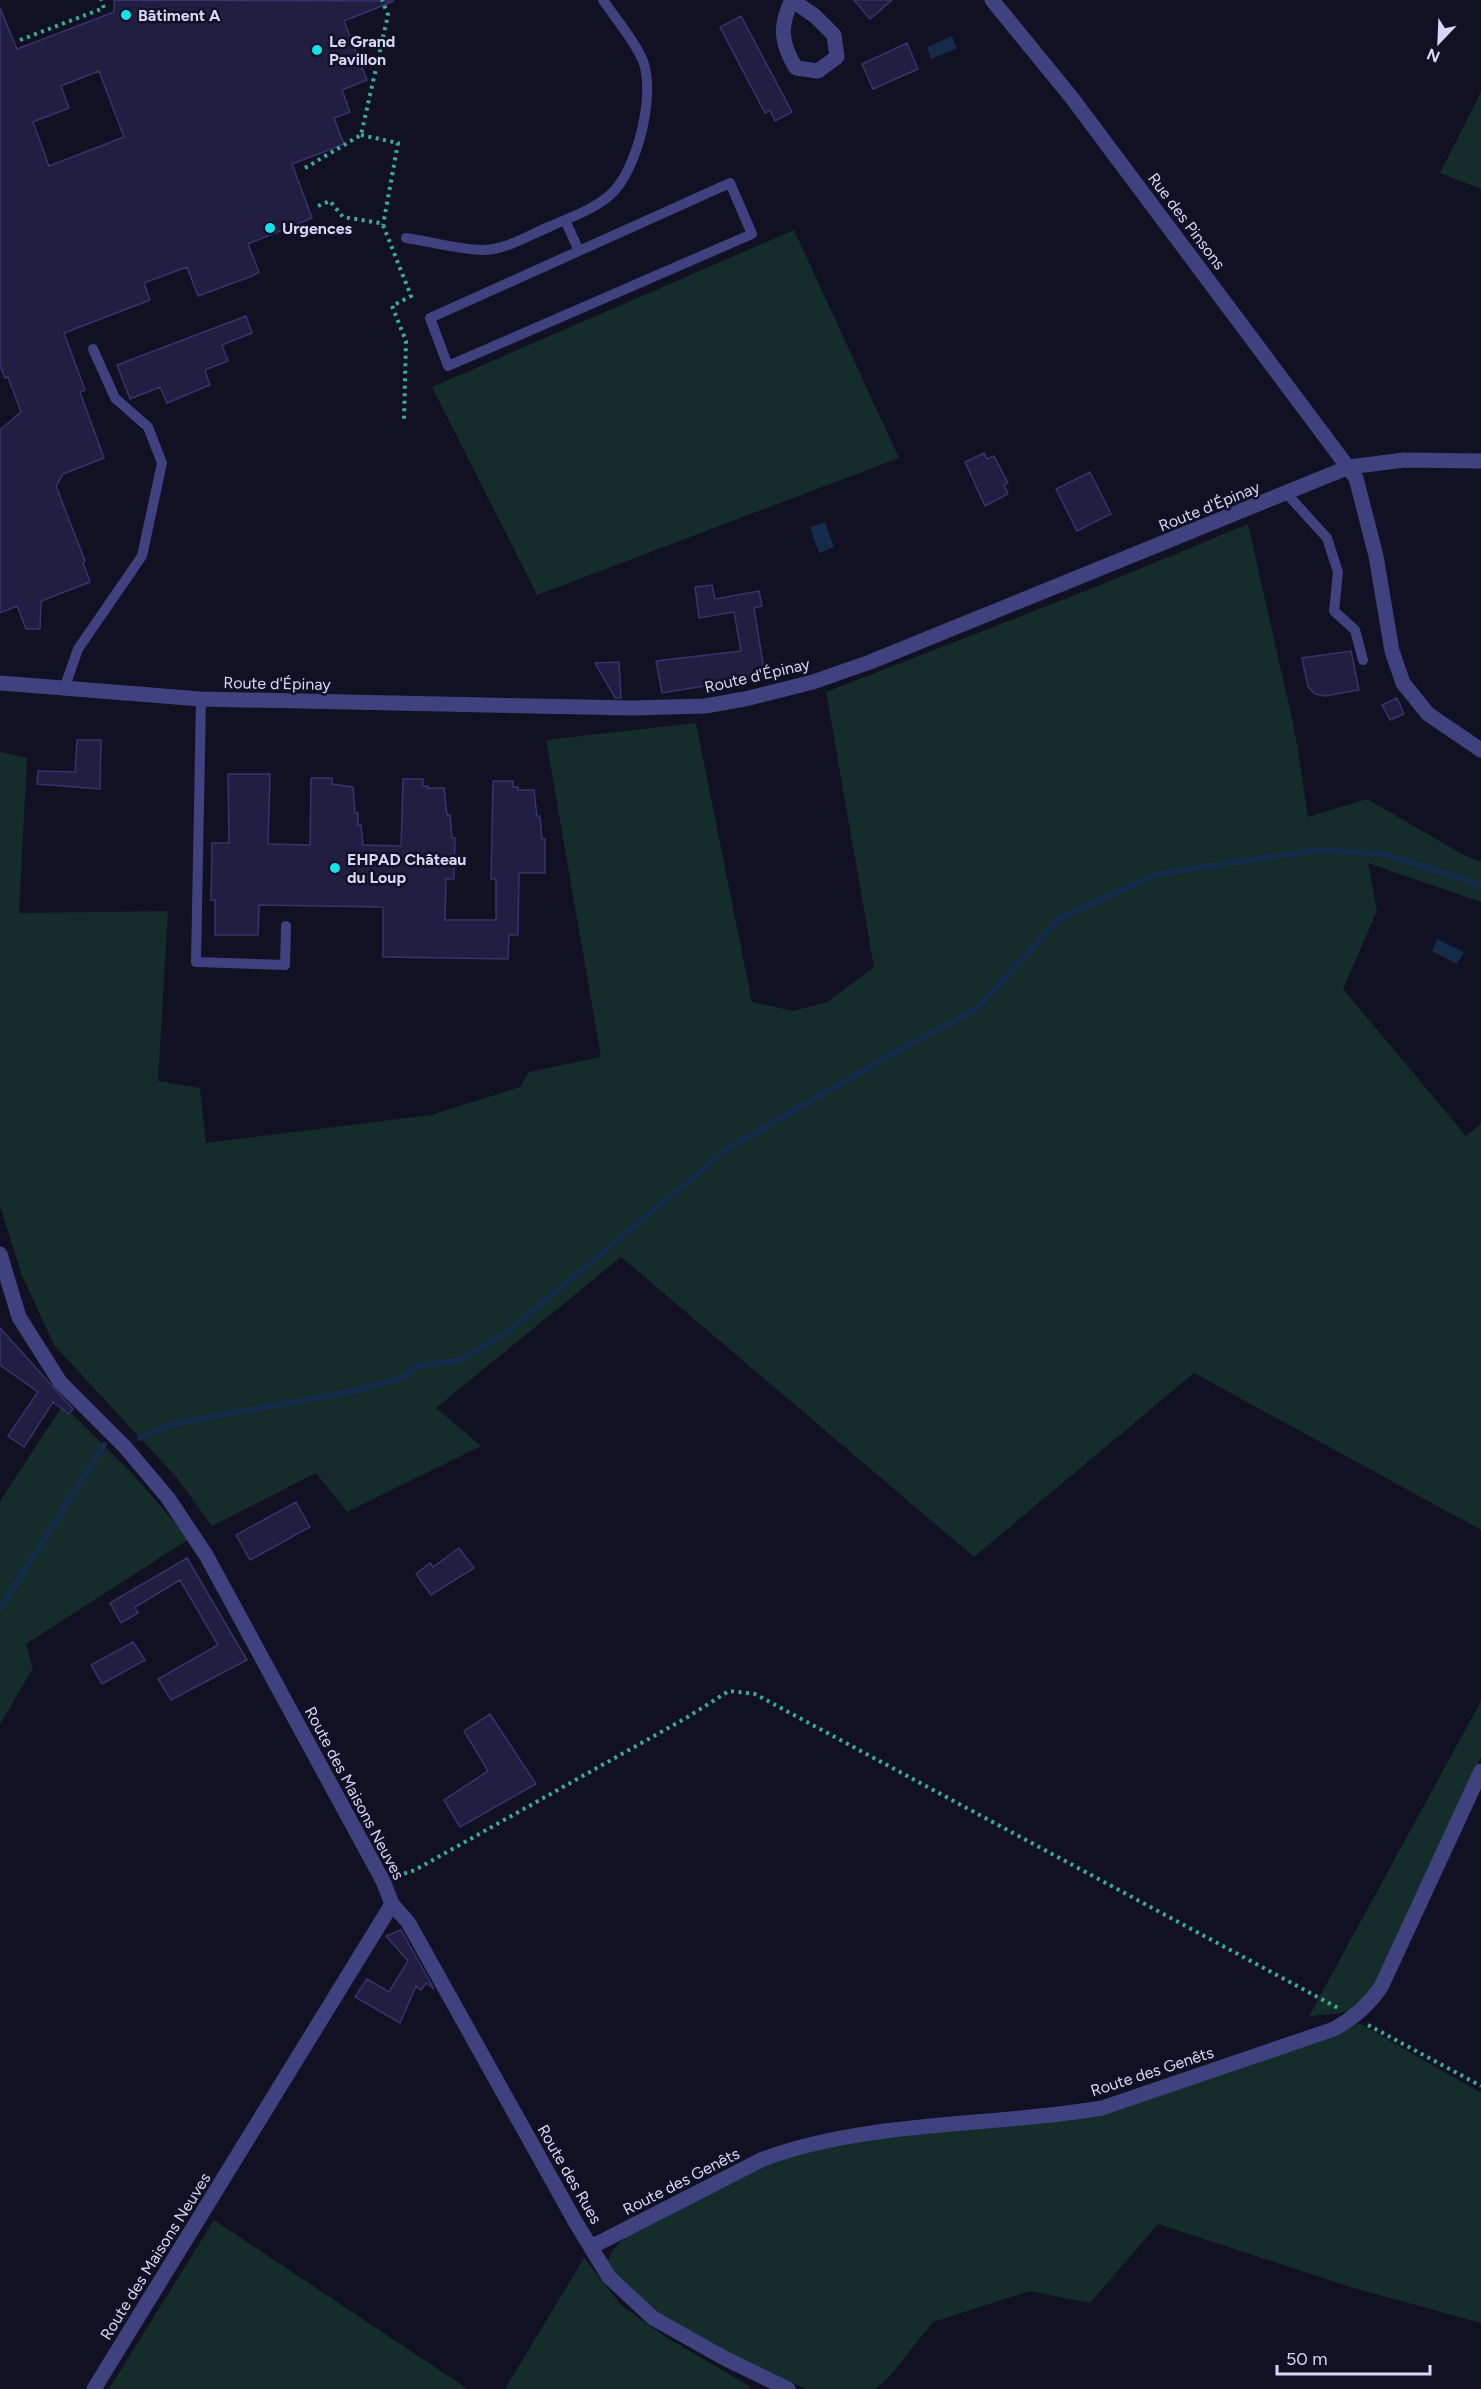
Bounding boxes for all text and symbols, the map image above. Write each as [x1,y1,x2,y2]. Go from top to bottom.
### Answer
place label: Bâtiment A [138,6,221,25]
marker: Bâtiment A [119,8,133,22]
north arrow [1409,12,1469,72]
place label: Le Grand Pavillon [329,32,395,69]
marker: Le Grand Pavillon [310,43,324,57]
text: N [1424,44,1443,67]
street label: Rue des Pinsons [1144,169,1229,273]
place label: Urgences [282,219,352,238]
marker: Urgences [263,221,277,235]
street label: Route d'Épinay [1156,477,1263,535]
street label: Route d'Épinay [703,654,812,697]
street label: Route d'Épinay [223,673,331,694]
place label: EHPAD Château du Loup [347,850,466,887]
marker: EHPAD Château du Loup [328,861,342,875]
street label: Route des Maisons Neuves [301,1703,408,1883]
street label: Route des Genêts [1088,2043,1216,2100]
street label: Route des Rues [533,2121,606,2227]
street label: Route des Genêts [620,2144,743,2219]
street label: Route des Maisons Neuves [96,2169,215,2343]
scale bar [1277,2338,1430,2376]
text: 50 m [1286,2348,1328,2370]

